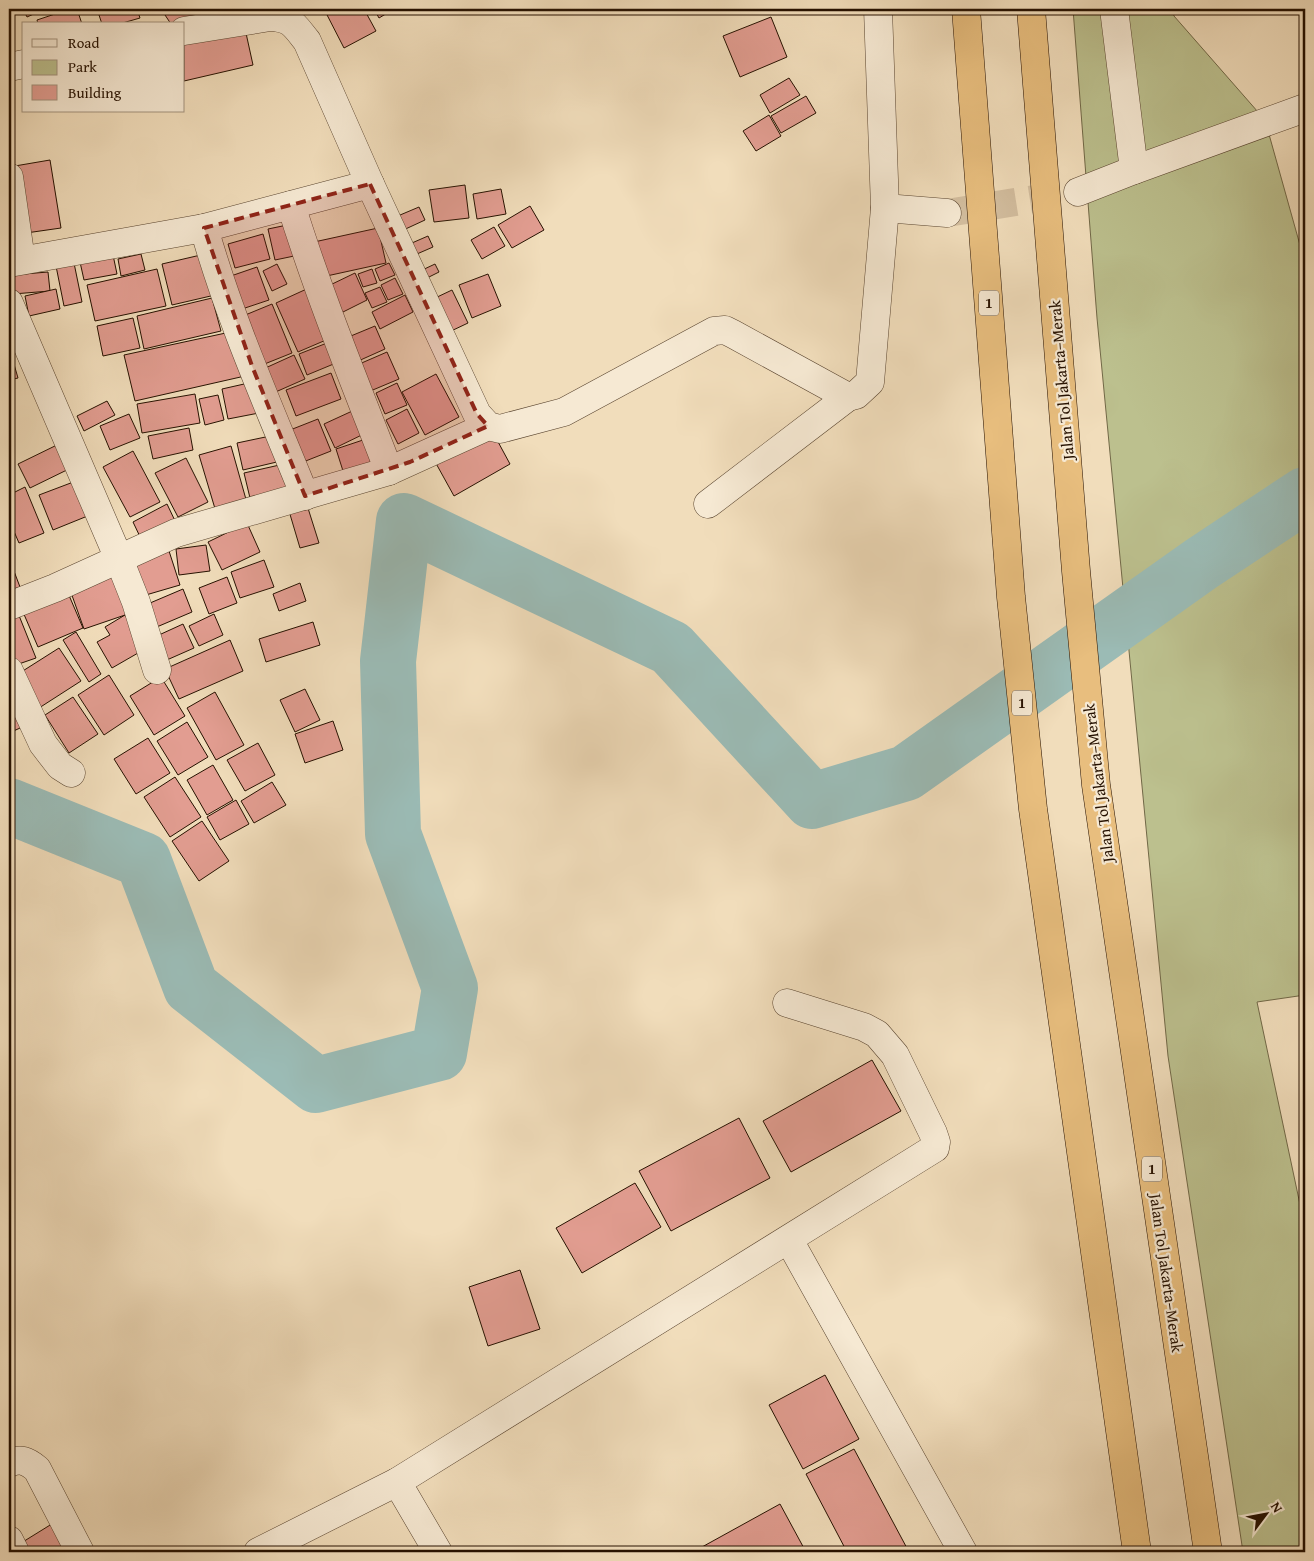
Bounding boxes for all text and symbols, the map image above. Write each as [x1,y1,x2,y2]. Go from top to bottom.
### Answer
legend [22,22,185,112]
text: Road [68,32,99,53]
text: Park [68,56,97,77]
text: Building [68,82,122,103]
road number: 1 [979,290,999,316]
street label: Jalan Tol Jakarta–Merak [1042,298,1080,463]
road number: 1 [1012,690,1032,716]
street label: Jalan Tol Jakarta–Merak [1076,701,1120,866]
road number: 1 [1142,1156,1162,1182]
street label: Jalan Tol Jakarta–Merak [1144,1190,1190,1355]
north arrow [1242,1488,1292,1538]
text: N [1266,1498,1288,1517]

